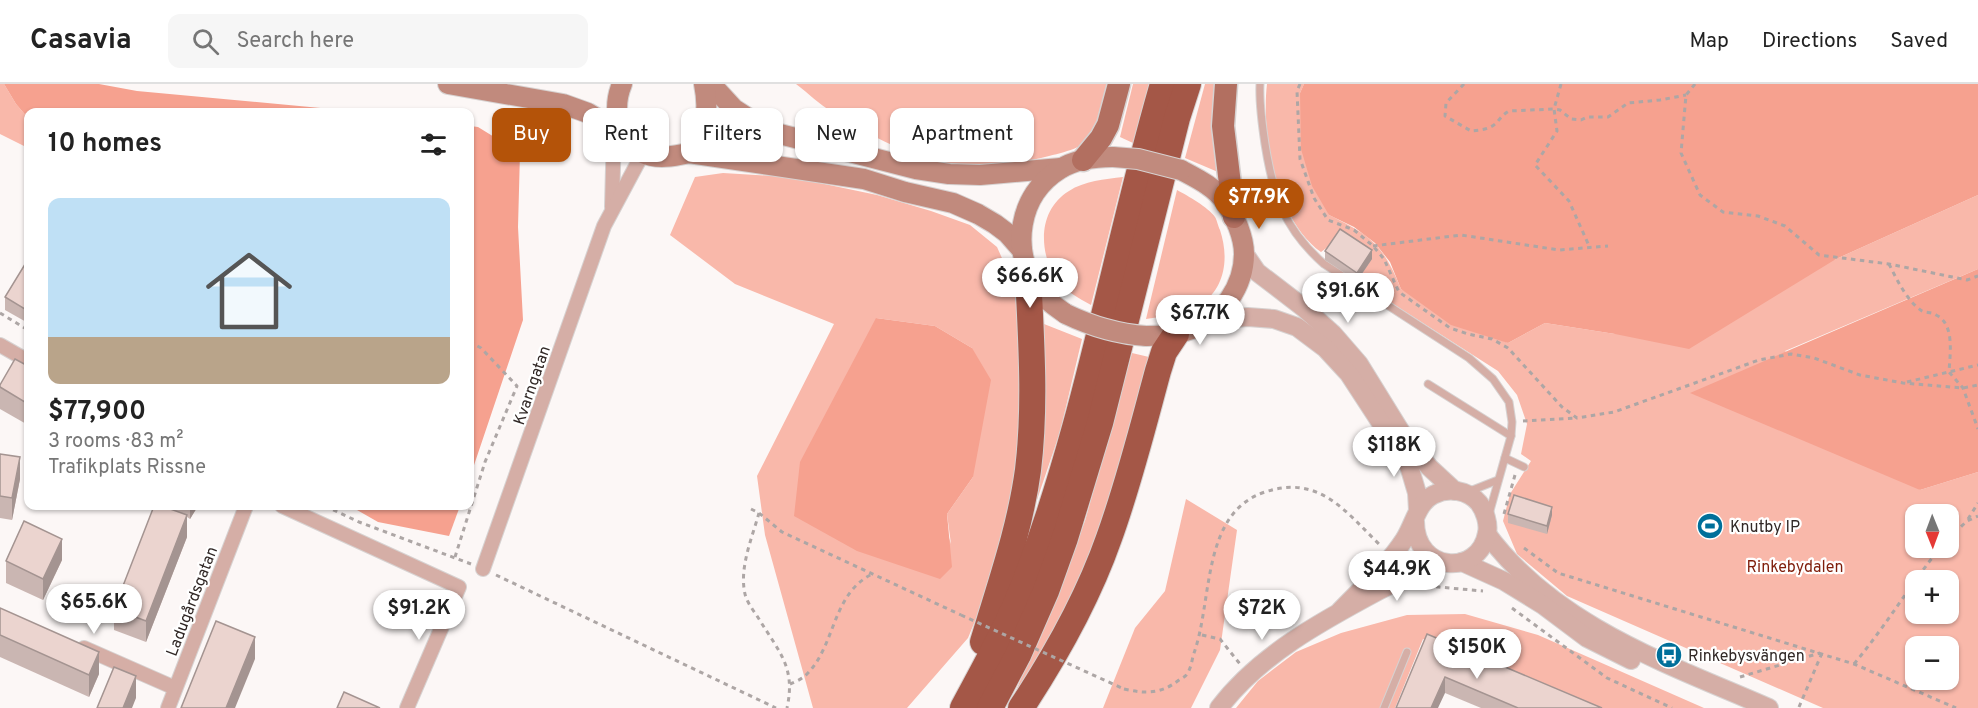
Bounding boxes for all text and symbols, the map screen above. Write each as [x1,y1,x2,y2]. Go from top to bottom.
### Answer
search box [168,14,588,68]
text: Casavia [30,23,132,59]
icon: search [189,25,222,58]
text: Search here [237,28,354,55]
text: Map [1689,28,1729,55]
text: Directions [1762,28,1857,55]
text: Saved [1890,28,1948,55]
chip: Buy [492,108,571,162]
chip: Rent [583,108,669,162]
chip: Filters [681,108,783,162]
chip: New [795,108,878,162]
chip: Apartment [890,108,1034,162]
text: 10 homes [48,128,162,161]
icon: filters [417,128,450,161]
pin: $77.9K [1210,179,1308,230]
text: $77.9K [1228,185,1290,211]
icon: home [195,237,303,345]
pin: $66.6K [981,258,1079,309]
text: $66.6K [996,264,1064,290]
pin: $91.6K [1299,273,1397,324]
text: $91.6K [1316,279,1380,305]
pin: $67.7K [1151,295,1249,346]
text: $67.7K [1170,301,1230,327]
street label: Kvarngatan [510,343,556,428]
text: $77,900 [48,396,146,429]
pin: $118K [1352,427,1436,478]
text: 3 rooms · 83 m² [48,429,183,455]
text: $118K [1367,433,1421,459]
text: Trafikplats Rissne [48,455,206,481]
north arrow [1905,504,1959,558]
map controls [1905,504,1959,690]
sports icon: Knutby IP [1695,511,1725,541]
place label: Knutby IP [1730,518,1800,538]
street label: Ladugårdsgatan [163,544,223,659]
pin: $44.9K [1348,551,1446,602]
text: $44.9K [1362,557,1432,583]
park label: Rinkebydalen [1746,558,1844,578]
button: + [1905,570,1959,624]
pin: $65.6K [45,584,143,635]
text: $65.6K [60,590,128,616]
pin: $91.2K [370,590,468,641]
pin: $72K [1226,590,1298,641]
text: $91.2K [387,596,451,622]
text: $72K [1238,596,1286,622]
pin: $150K [1435,629,1519,680]
text: $150K [1447,635,1507,661]
button: − [1905,636,1959,690]
bus stop icon: Rinkebysvängen [1654,640,1684,670]
place label: Rinkebysvängen [1688,647,1805,667]

